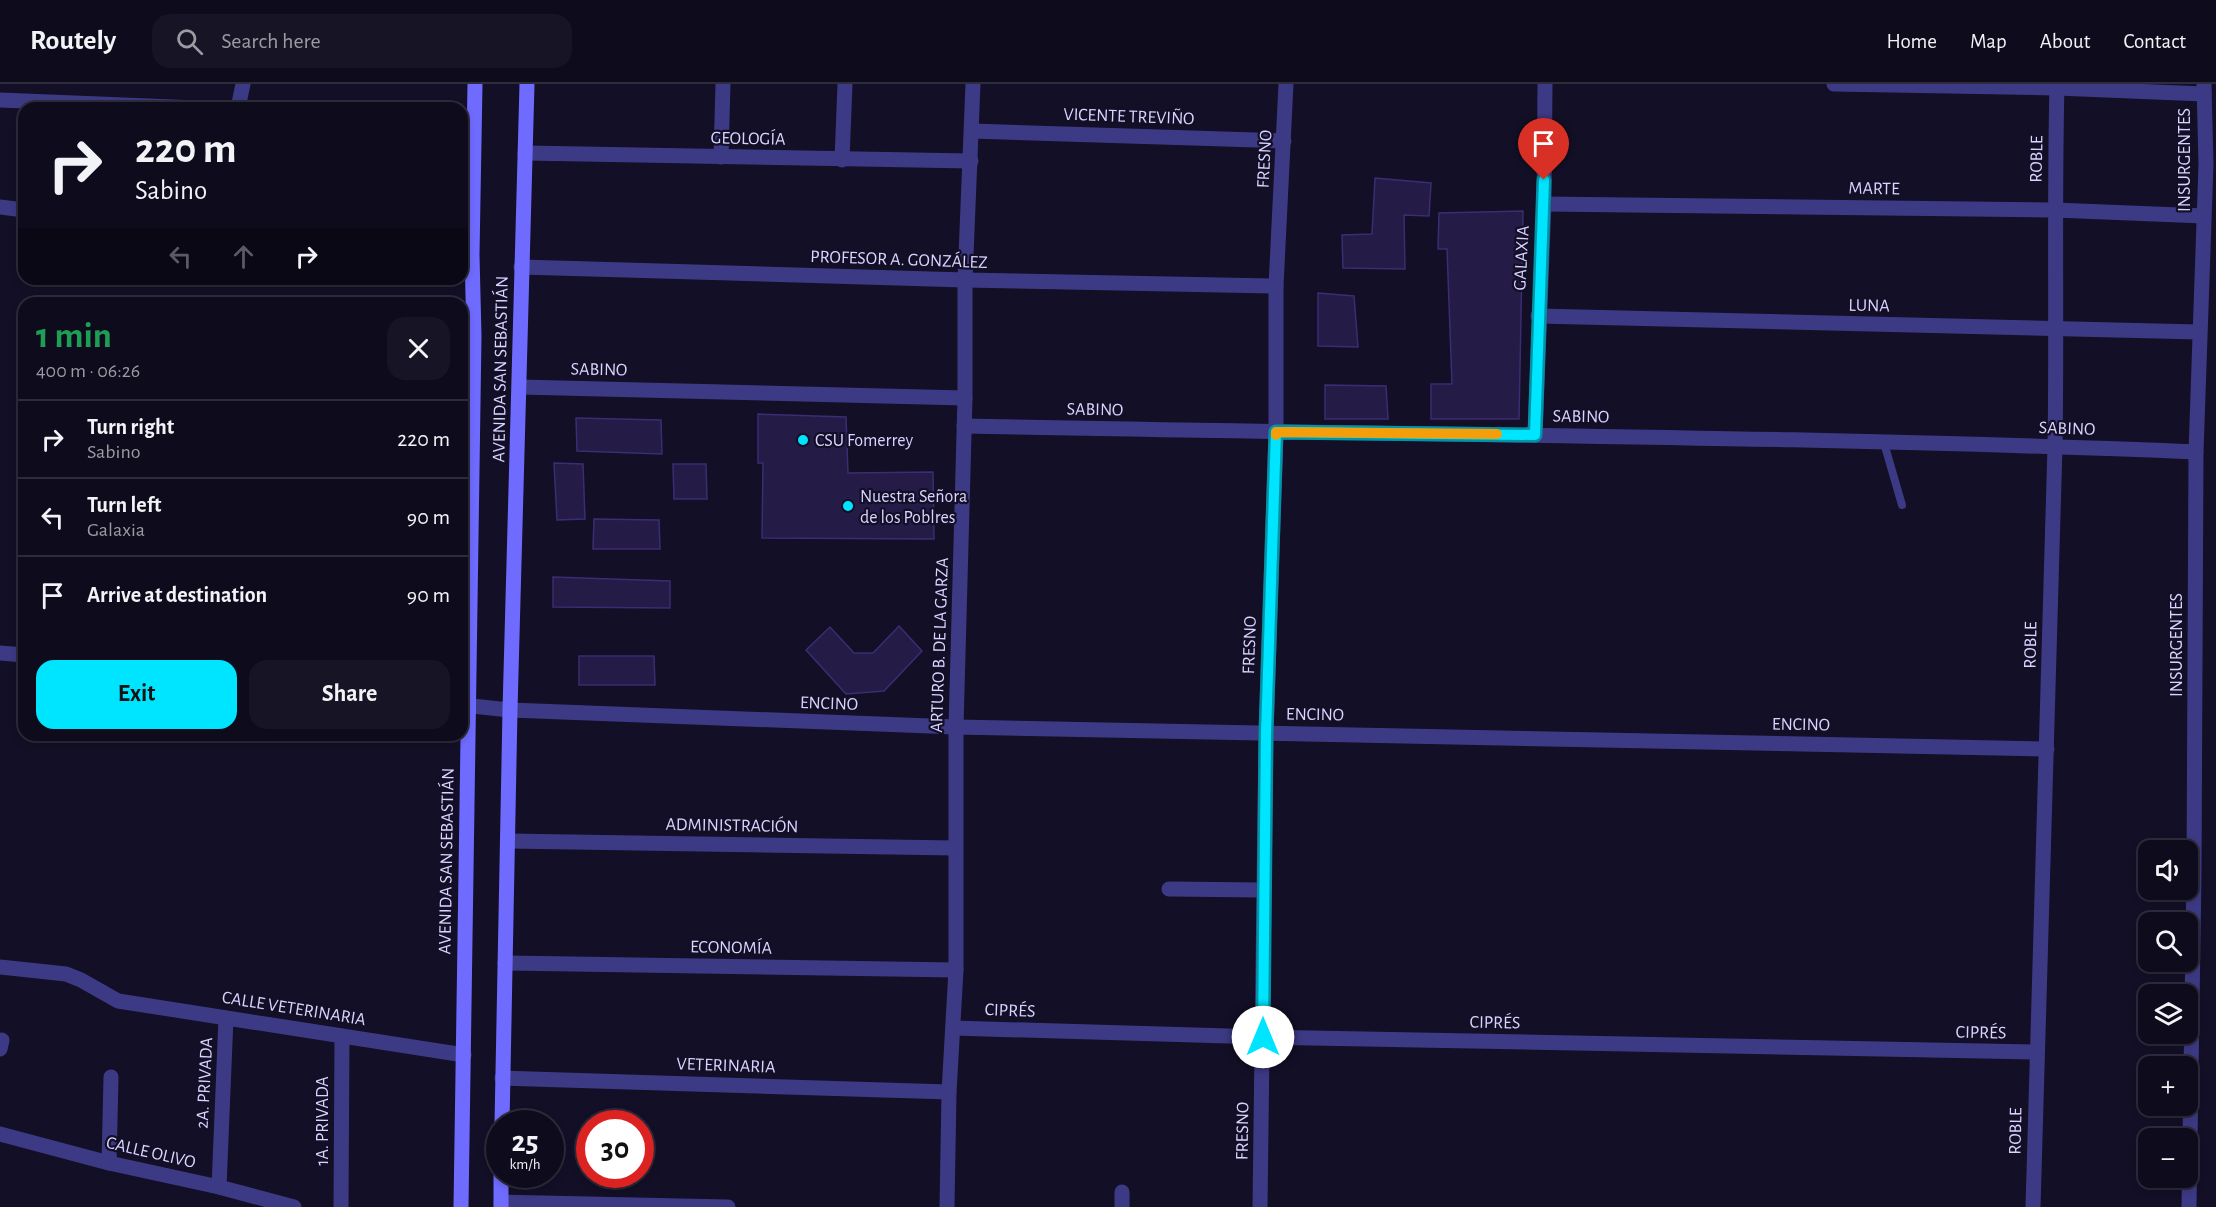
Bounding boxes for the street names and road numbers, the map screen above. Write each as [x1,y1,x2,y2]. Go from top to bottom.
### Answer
street label: VICENTE TREVIÑO [1063,103,1195,128]
street label: INSURGENTES [2176,108,2194,212]
street label: GEOLOGÍA [710,126,786,149]
street label: FRESNO [1254,129,1276,189]
street label: ROBLE [2028,135,2046,183]
street label: MARTE [1848,180,1900,198]
street label: GALAXIA [1511,225,1533,291]
street label: PROFESOR A. GONZÁLEZ [810,245,988,272]
street label: AVENIDA SAN SEBASTIÁN [487,275,512,462]
street label: LUNA [1848,297,1890,315]
street label: SABINO [570,361,628,379]
street label: SABINO [1066,401,1124,419]
street label: SABINO [1552,408,1610,426]
street label: SABINO [2038,419,2096,439]
street label: ARTURO B. DE LA GARZA [928,557,952,733]
street label: INSURGENTES [2168,593,2186,697]
street label: FRESNO [1240,616,1260,675]
street label: ROBLE [2022,621,2040,669]
street label: ENCINO [800,694,858,714]
street label: ENCINO [1286,705,1344,725]
street label: ENCINO [1772,715,1830,735]
street label: AVENIDA SAN SEBASTIÁN [433,767,458,954]
street label: ADMINISTRACIÓN [665,813,799,836]
street label: ECONOMÍA [690,935,773,958]
street label: CALLE VETERINARIA [221,989,368,1029]
street label: CIPRÉS [984,998,1036,1021]
street label: CIPRÉS [1469,1011,1521,1032]
street label: CIPRÉS [1955,1021,2007,1042]
street label: 2A. PRIVADA [194,1036,216,1129]
street label: VETERINARIA [676,1055,776,1077]
street label: 1A. PRIVADA [314,1076,332,1166]
street label: FRESNO [1233,1102,1253,1160]
street label: ROBLE [2007,1107,2025,1155]
street label: CALLE OLIVO [104,1134,197,1172]

